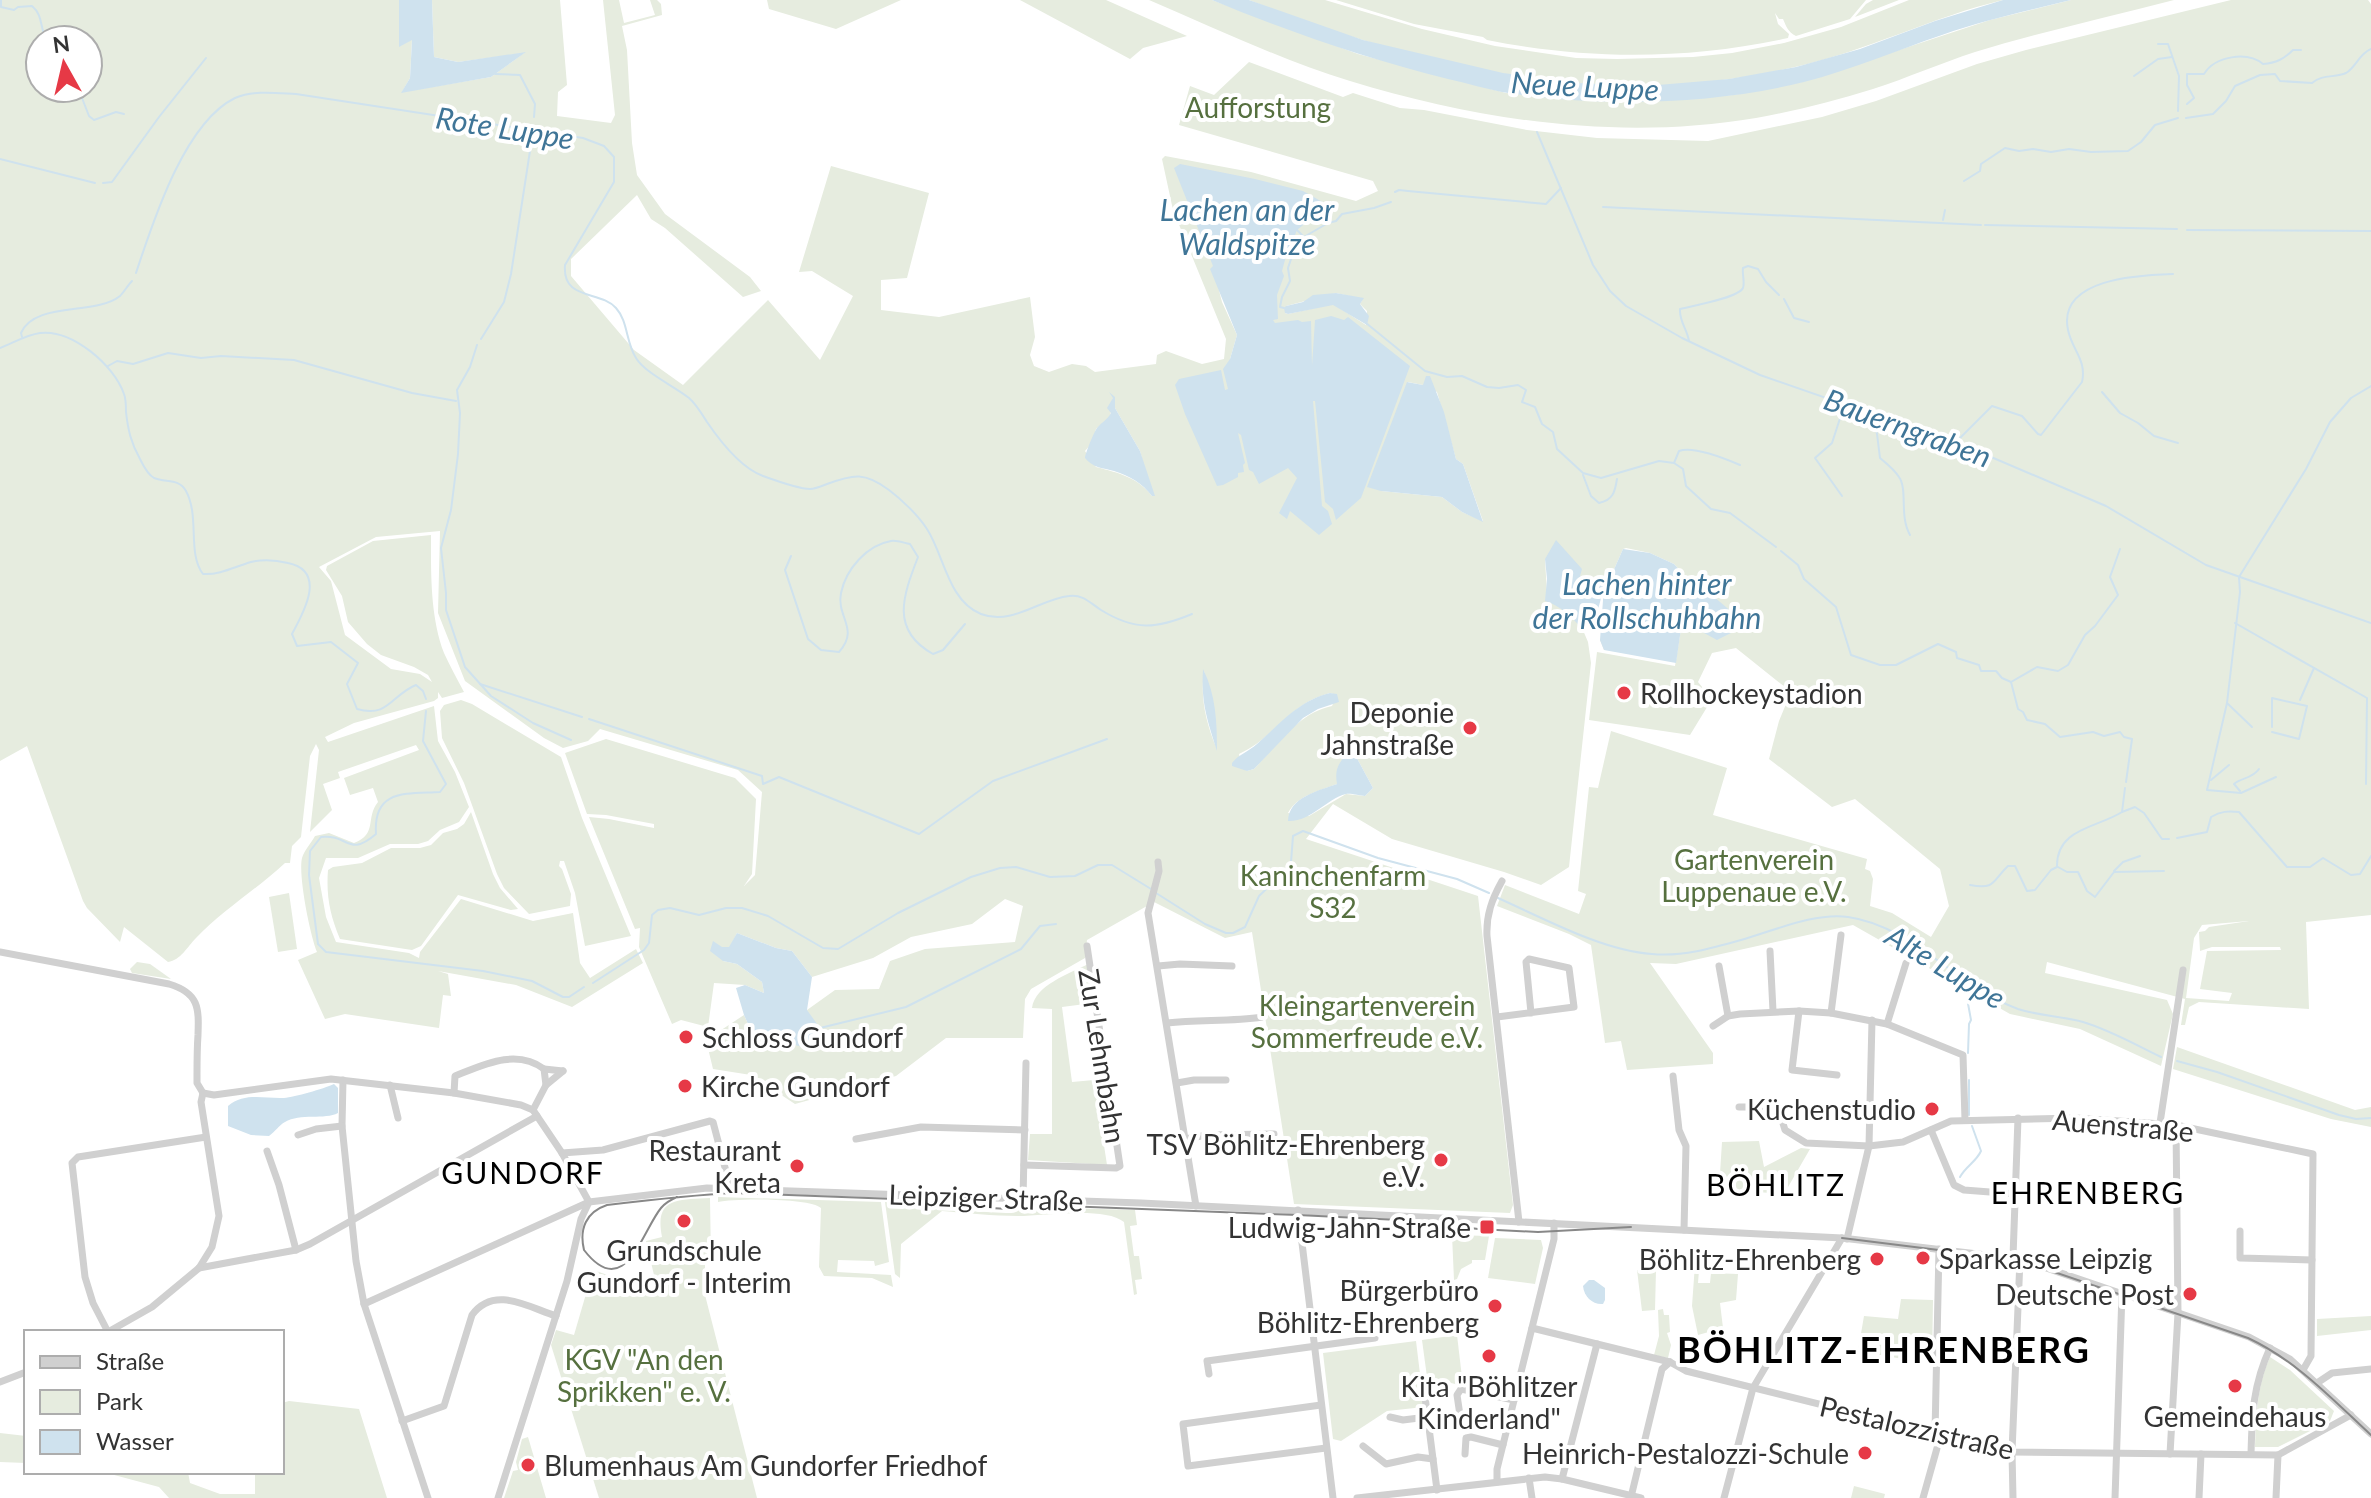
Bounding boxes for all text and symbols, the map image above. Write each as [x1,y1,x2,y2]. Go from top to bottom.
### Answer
north arrow [24,24,104,104]
text: N [51,29,71,58]
water label: Neue Luppe [1510,63,1660,107]
park label: Aufforstung [1185,90,1331,124]
water label: Rote Luppe [434,98,576,156]
water label: Lachen an der Waldspitze [1160,191,1335,261]
water label: Bauerngraben [1820,380,1996,474]
water label: Lachen hinter der Rollschuhbahn [1533,565,1761,635]
place label: Rollhockeystadion [1640,676,1863,710]
marker: Rollhockeystadion [1615,684,1633,702]
place label: Deponie Jahnstraße [1320,695,1454,761]
marker: Deponie Jahnstraße [1461,719,1479,737]
park label: Gartenverein Luppenaue e.V. [1661,842,1847,908]
park label: Kaninchenfarm S32 [1240,858,1426,924]
water label: Alte Luppe [1879,916,2012,1016]
street label: Zur Lehmbahn [1072,966,1134,1146]
park label: Kleingartenverein Sommerfreude e.V. [1251,988,1483,1054]
place label: Schloss Gundorf [702,1020,903,1054]
marker: Schloss Gundorf [677,1028,695,1046]
place label: Kirche Gundorf [701,1069,890,1103]
marker: Kirche Gundorf [676,1077,694,1095]
place label: Küchenstudio [1747,1092,1916,1126]
marker: Küchenstudio [1923,1100,1941,1118]
street label: Auenstraße [2051,1102,2195,1148]
place label: TSV Böhlitz-Ehrenberg e.V. [1146,1127,1425,1193]
place label: Restaurant Kreta [649,1133,781,1199]
marker: TSV Böhlitz-Ehrenberg e.V. [1432,1151,1450,1169]
district label: GUNDORF [441,1154,605,1190]
marker: Restaurant Kreta [788,1157,806,1175]
district label: BÖHLITZ [1706,1166,1846,1202]
district label: EHRENBERG [1991,1174,2185,1210]
street label: Leipziger Straße [888,1177,1084,1217]
place label: Ludwig-Jahn-Straße [1228,1210,1471,1244]
marker: Grundschule Gundorf - Interim [675,1212,693,1230]
marker: Ludwig-Jahn-Straße [1478,1218,1496,1236]
place label: Grundschule Gundorf - Interim [577,1233,791,1299]
place label: Sparkasse Leipzig [1939,1241,2152,1275]
place label: Böhlitz-Ehrenberg [1639,1242,1861,1276]
marker: Sparkasse Leipzig [1914,1249,1932,1267]
marker: Böhlitz-Ehrenberg [1868,1250,1886,1268]
place label: Bürgerbüro Böhlitz-Ehrenberg [1257,1273,1479,1339]
place label: Deutsche Post [1995,1277,2174,1311]
marker: Deutsche Post [2181,1285,2199,1303]
marker: Bürgerbüro Böhlitz-Ehrenberg [1486,1297,1504,1315]
district label: BÖHLITZ-EHRENBERG [1677,1327,2091,1371]
legend [24,1330,284,1474]
park label: KGV "An den Sprikken" e. V. [557,1342,731,1408]
text: Straße [96,1346,164,1375]
marker: Kita "Böhlitzer Kinderland" [1480,1347,1498,1365]
place label: Kita "Böhlitzer Kinderland" [1401,1369,1577,1435]
marker: Gemeindehaus [2226,1377,2244,1395]
text: Park [96,1386,144,1415]
street label: Pestalozzistraße [1817,1388,2017,1466]
place label: Gemeindehaus [2144,1399,2326,1433]
text: Wasser [96,1426,174,1455]
place label: Heinrich-Pestalozzi-Schule [1522,1436,1849,1470]
marker: Heinrich-Pestalozzi-Schule [1856,1444,1874,1462]
place label: Blumenhaus Am Gundorfer Friedhof [544,1448,987,1482]
marker: Blumenhaus Am Gundorfer Friedhof [519,1456,537,1474]

